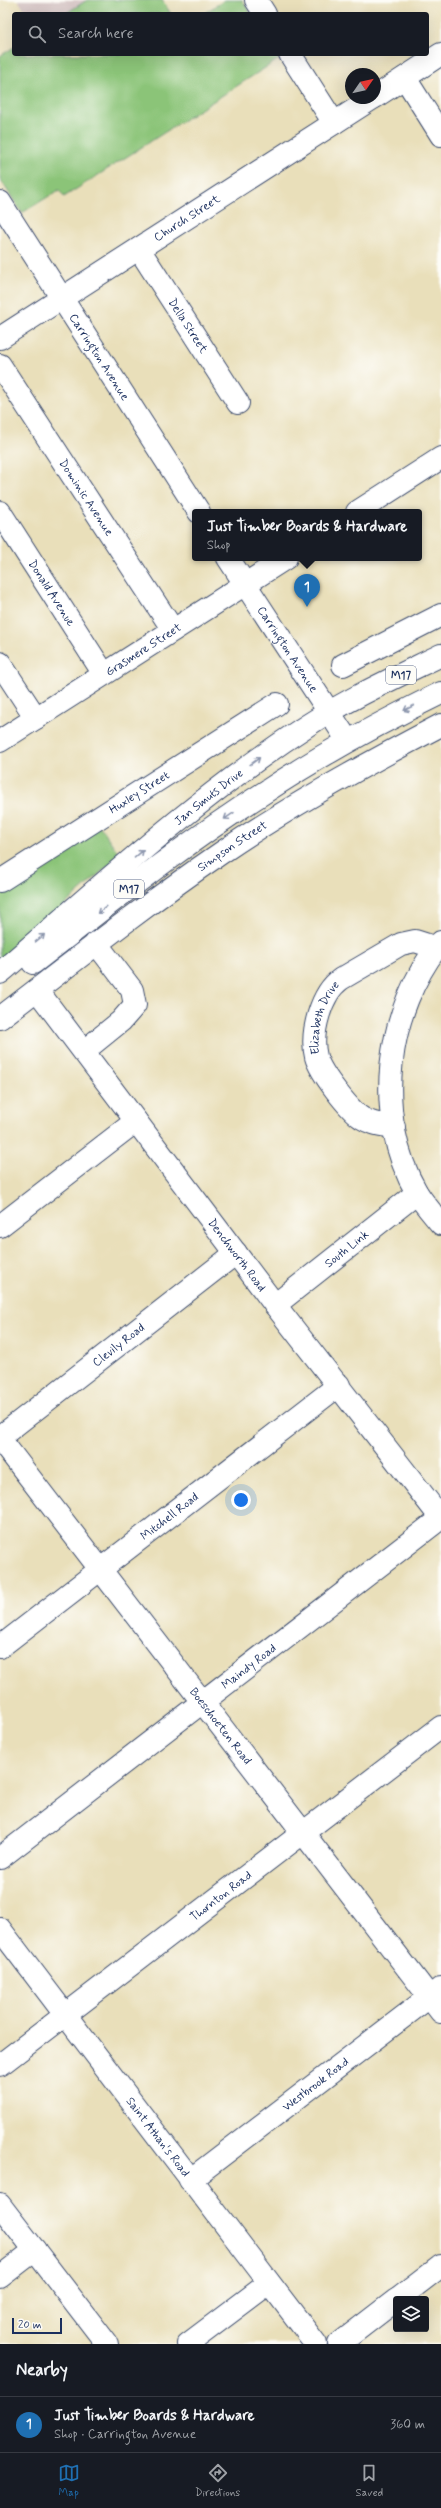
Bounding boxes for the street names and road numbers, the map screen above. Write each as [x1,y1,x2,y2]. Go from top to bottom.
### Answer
street label: Church Street [151,192,223,246]
street label: Della Street [164,295,211,357]
street label: Carrington Avenue [65,311,132,404]
street label: Dominic Avenue [54,456,117,540]
street label: Donald Avenue [24,557,78,630]
street label: Carrington Avenue [253,603,321,696]
street label: Grasmere Street [103,620,185,680]
road number: M17 [386,666,416,684]
street label: Jan Smuts Drive [171,766,247,830]
street label: Huxley Street [106,767,173,818]
street label: Simpson Street [195,818,271,876]
road number: M17 [114,880,144,898]
street label: Elizabeth Drive [307,978,343,1055]
street label: Denchworth Road [203,1216,269,1295]
street label: South Link [322,1227,373,1272]
street label: Clevily Road [89,1320,148,1371]
street label: Mitchell Road [138,1489,202,1544]
street label: Maindy Road [218,1641,280,1693]
street label: Boeschoeten Road [185,1685,255,1768]
street label: Thornton Road [187,1868,255,1926]
street label: Westbrook Road [280,2054,353,2115]
street label: Saint Athan's Road [122,2094,193,2181]

